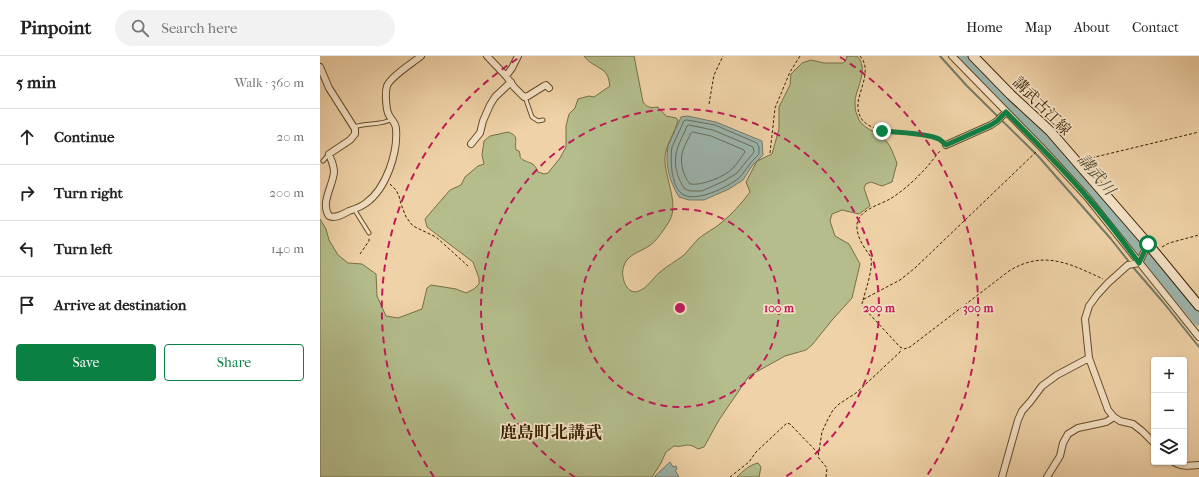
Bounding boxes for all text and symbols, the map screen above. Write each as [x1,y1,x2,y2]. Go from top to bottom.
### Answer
search box [115,10,395,46]
text: Pinpoint [20,17,91,39]
icon: search [129,17,151,39]
text: Search here [161,19,237,37]
text: Home [966,19,1003,36]
text: Map [1025,19,1052,36]
text: About [1074,19,1110,36]
text: Contact [1132,19,1179,36]
text: 5 min [16,72,56,92]
street label: 講武古江線 [1009,73,1075,139]
text: Walk · 360 m [234,75,304,90]
route end [873,122,891,140]
icon: ahead [16,126,38,148]
text: Continue [54,128,114,146]
text: 20 m [277,129,304,144]
water label: 講武川 [1074,150,1121,200]
icon: right [16,182,38,204]
text: Turn right [54,184,123,202]
text: 200 m [269,185,304,200]
route start [1139,235,1157,253]
icon: left [16,238,38,260]
text: Turn left [54,240,112,258]
text: 140 m [271,241,304,256]
icon: arrive [16,294,38,316]
text: Arrive at destination [54,296,186,314]
centre of rings [673,301,687,315]
text: 100 m [764,301,795,315]
text: 200 m [863,301,896,315]
text: 300 m [963,301,994,316]
button: Save [16,344,156,381]
button: Share [164,344,304,381]
map controls [1151,357,1187,465]
button: + [1151,357,1187,393]
button: − [1151,393,1187,429]
district label: 鹿島町北講武 [500,422,602,442]
button: layers [1151,429,1187,465]

